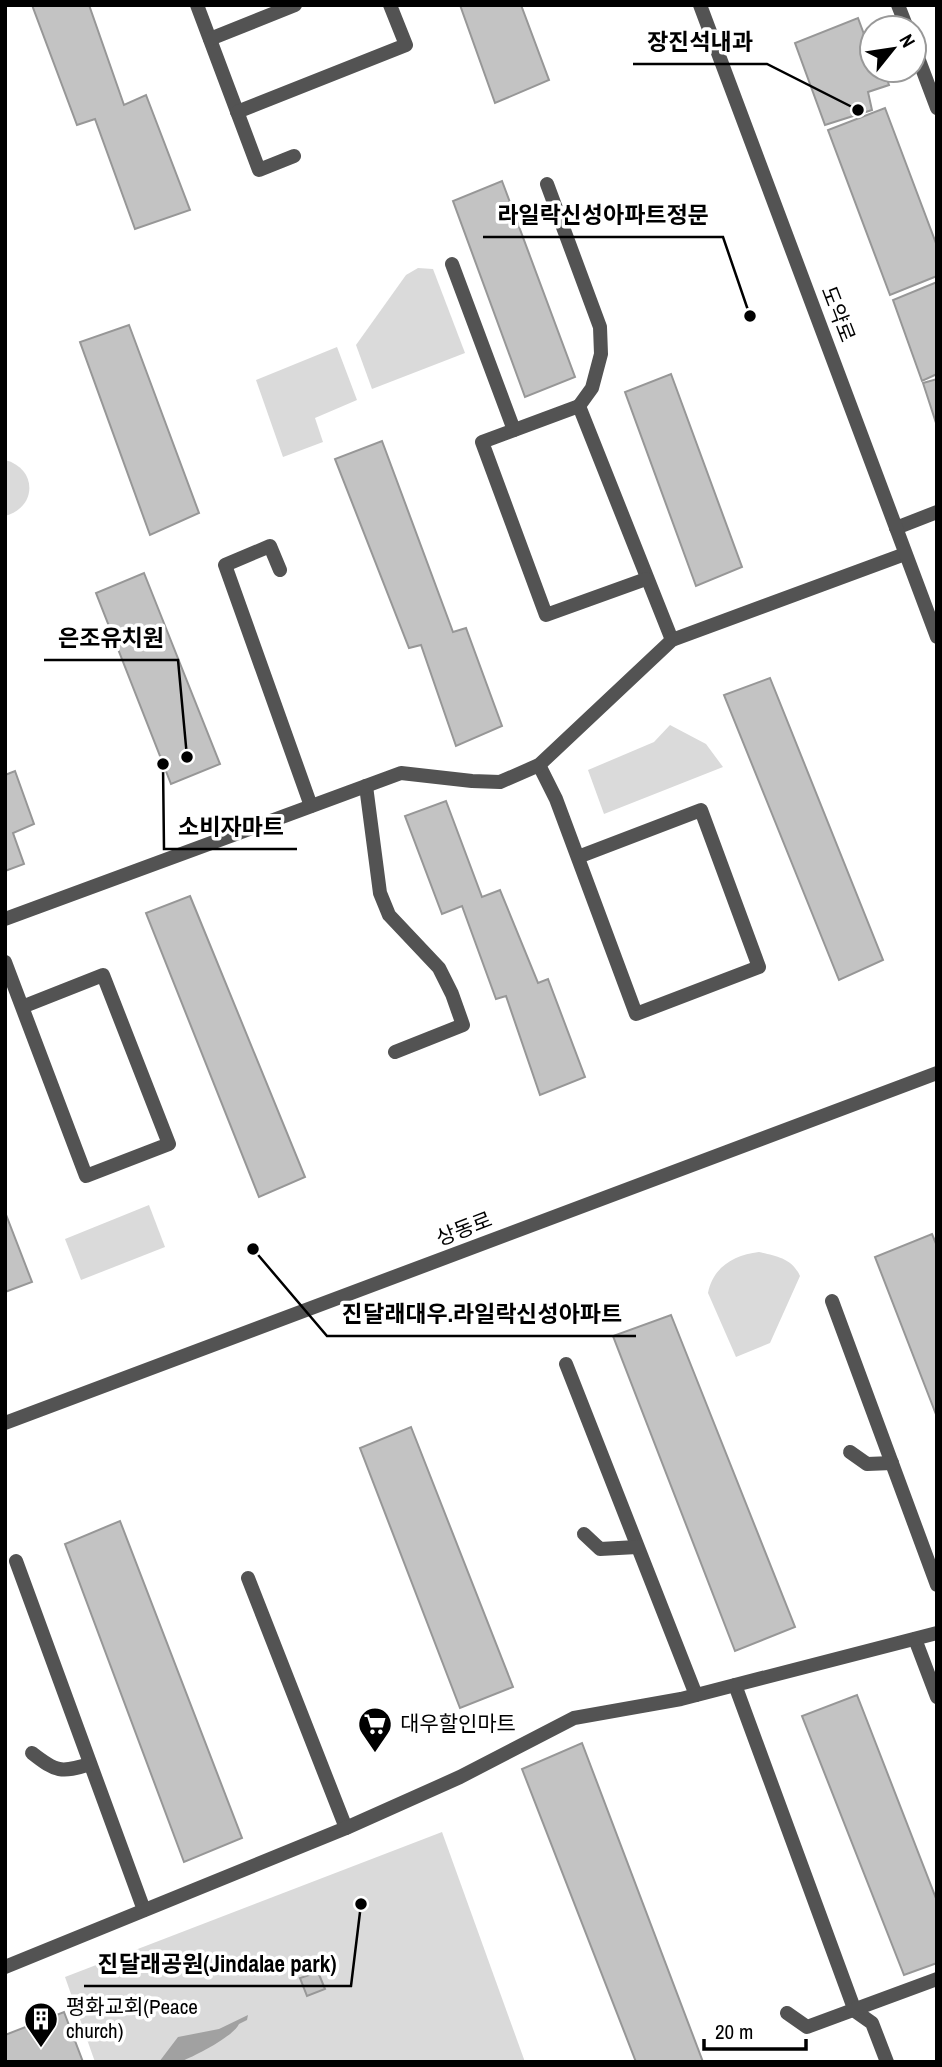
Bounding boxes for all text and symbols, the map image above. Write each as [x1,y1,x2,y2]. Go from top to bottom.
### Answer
north arrow [858,14,928,84]
callout: 장진석내과 [633,20,767,64]
text: 장진석내과 [647,26,753,57]
text: N [894,29,922,52]
callout: 라일락신성아파트정문 [483,193,723,237]
text: 라일락신성아파트정문 [497,199,709,230]
street label: 도약로 [815,282,862,346]
callout: 은조유치원 [44,616,178,660]
text: 은조유치원 [58,622,164,653]
callout: 소비자마트 [164,805,297,849]
text: 소비자마트 [178,811,284,842]
street label: 상동로 [432,1205,496,1252]
callout: 진달래대우.라일락신성아파트 [327,1292,636,1336]
text: 진달래대우.라일락신성아파트 [342,1298,622,1329]
supermarket icon: 대우할인마트 [356,1705,394,1754]
place label: 대우할인마트 [400,1709,516,1738]
callout: 진달래공원(Jindalae park) [84,1942,351,1986]
text: 진달래공원(Jindalae park) [98,1948,336,1979]
place label: 평화교회(Peace church) [66,1992,198,2045]
building icon: 평화교회(Peace church) [22,2000,60,2049]
scale bar [704,2008,806,2052]
text: 20 m [715,2017,753,2046]

